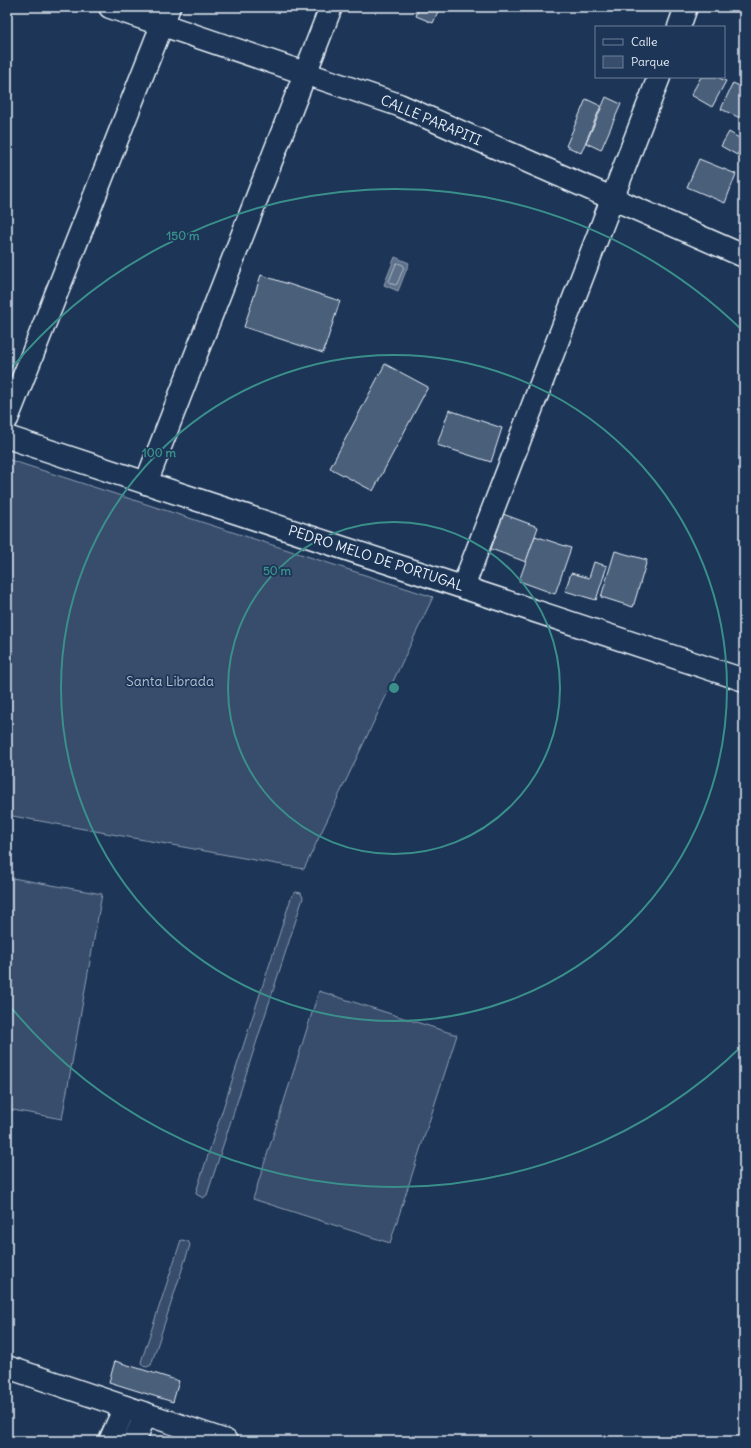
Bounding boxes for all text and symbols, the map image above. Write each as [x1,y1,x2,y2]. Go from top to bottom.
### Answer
legend [595,26,725,78]
text: Calle [631,34,658,49]
text: Parque [631,54,670,69]
street label: CALLE PARAPITI [378,91,484,149]
text: 150 m [167,228,200,243]
text: 100 m [142,445,176,460]
street label: PEDRO MELO DE PORTUGAL [286,521,466,595]
text: 50 m [263,563,292,578]
park label: Santa Librada [126,672,214,690]
centre of rings [387,681,401,695]

